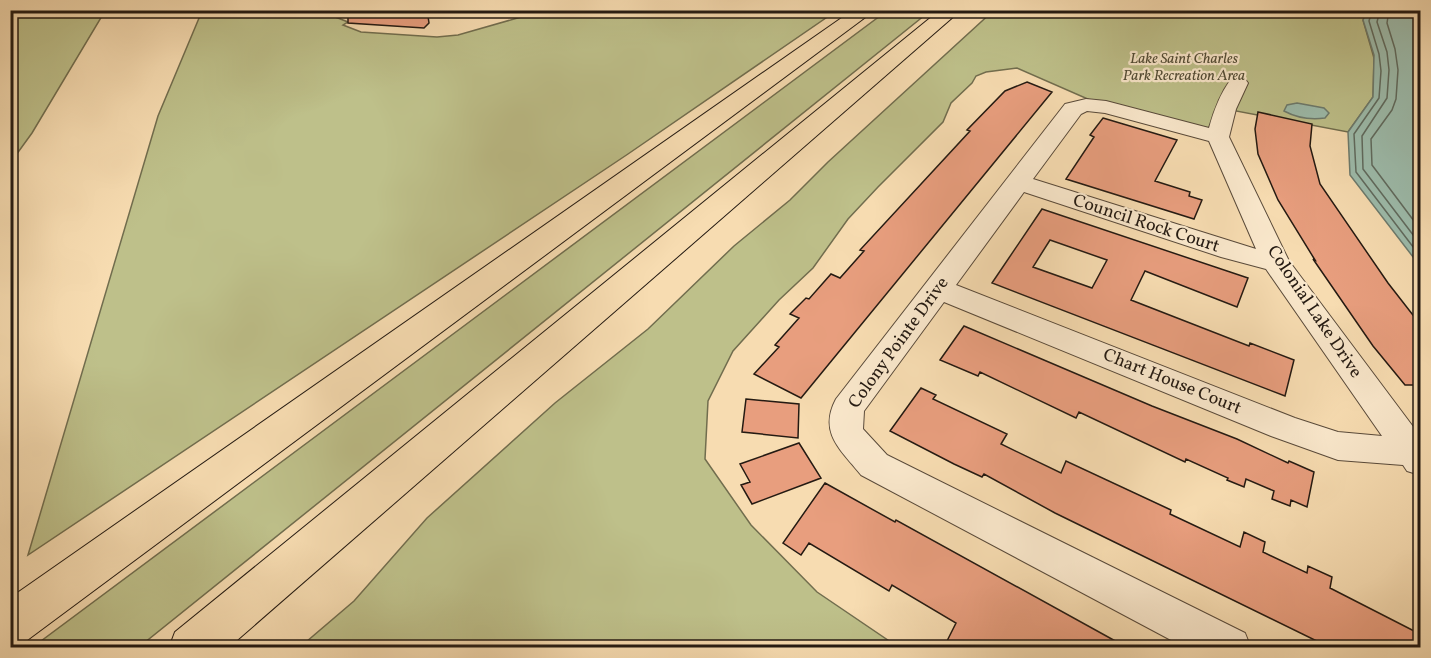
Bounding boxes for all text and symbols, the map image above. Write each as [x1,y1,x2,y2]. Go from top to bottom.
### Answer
park label: Lake Saint Charles Park Recreation Area [1123,49,1245,87]
street label: Council Rock Court [1070,189,1222,259]
street label: Colonial Lake Drive [1260,241,1368,383]
street label: Colony Pointe Drive [843,272,955,414]
street label: Chart House Court [1099,343,1245,421]

